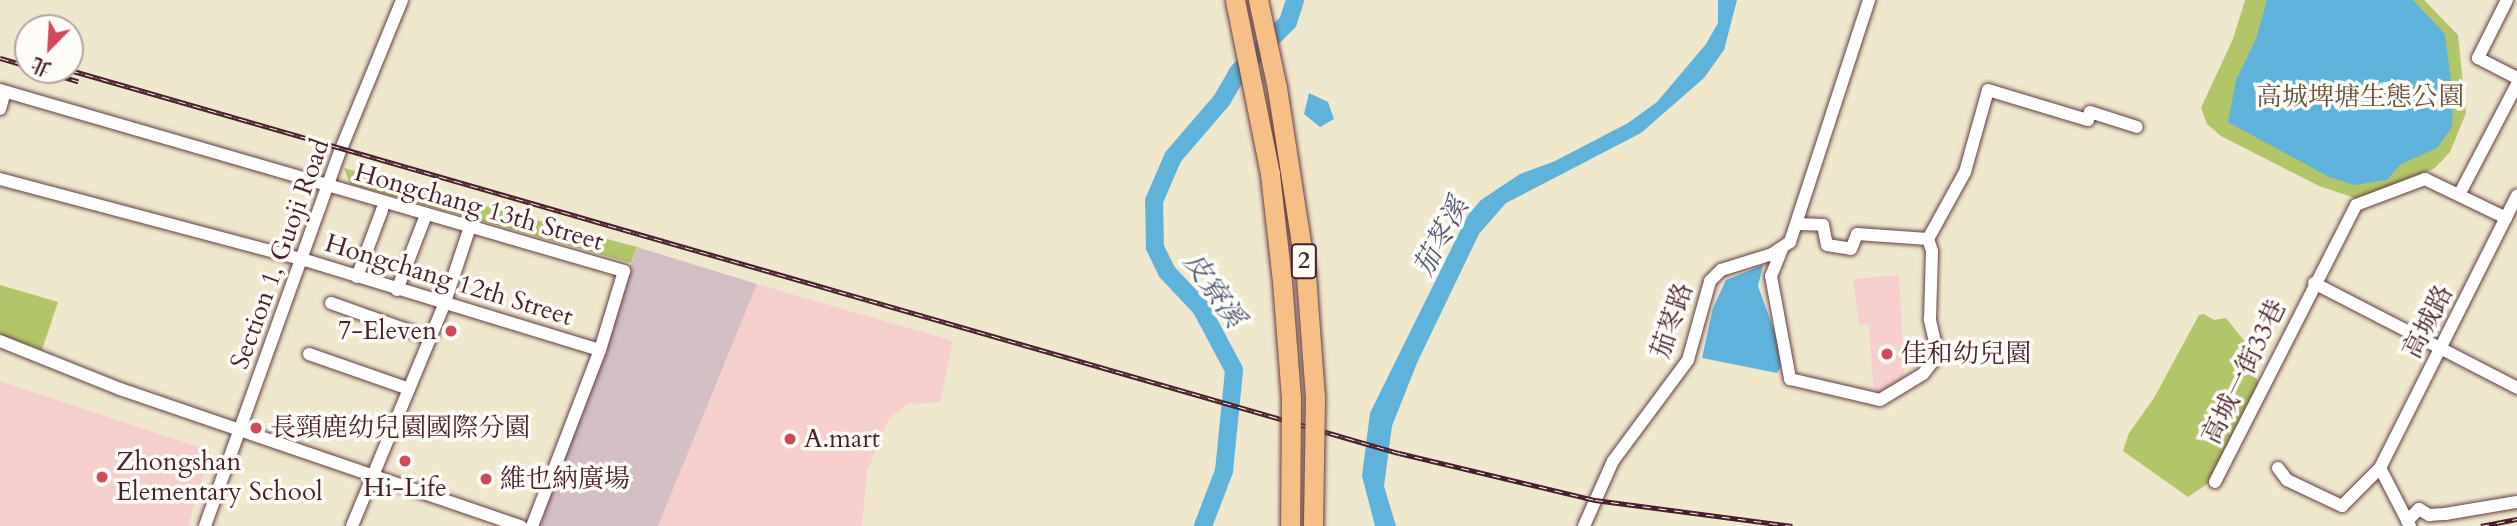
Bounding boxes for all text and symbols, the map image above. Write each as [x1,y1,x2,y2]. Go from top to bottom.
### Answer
north arrow [14,14,84,84]
text: 北 [27,51,55,82]
park label: 高城埤塘生態公園 [2256,81,2464,113]
street label: Section 1, Guoji Road [224,135,336,373]
street label: Hongchang 13th Street [351,157,607,257]
water label: 茄苳溪 [1406,192,1476,282]
street label: Hongchang 12th Street [321,227,577,333]
road number: 2 [1290,240,1318,282]
water label: 皮寮溪 [1176,246,1252,334]
street label: 茄苳路 [1645,279,1699,363]
street label: 高城路 [2396,280,2460,364]
street label: 高城一街33巷 [2196,295,2292,449]
place label: 7-Eleven [338,315,437,347]
marker: 7-Eleven [443,323,459,339]
place label: 佳和幼兒園 [1901,338,2031,370]
marker: 佳和幼兒園 [1879,346,1895,362]
place label: 長頸鹿幼兒園國際分園 [270,412,530,444]
marker: 長頸鹿幼兒園國際分園 [248,420,264,436]
place label: A.mart [804,423,880,455]
marker: A.mart [782,431,798,447]
place label: Zhongshan Elementary School [116,446,323,508]
marker: Hi-Life [397,453,413,469]
place label: 維也納廣場 [500,463,630,495]
marker: Zhongshan Elementary School [94,469,110,485]
marker: 維也納廣場 [478,471,494,487]
place label: Hi-Life [363,472,447,504]

